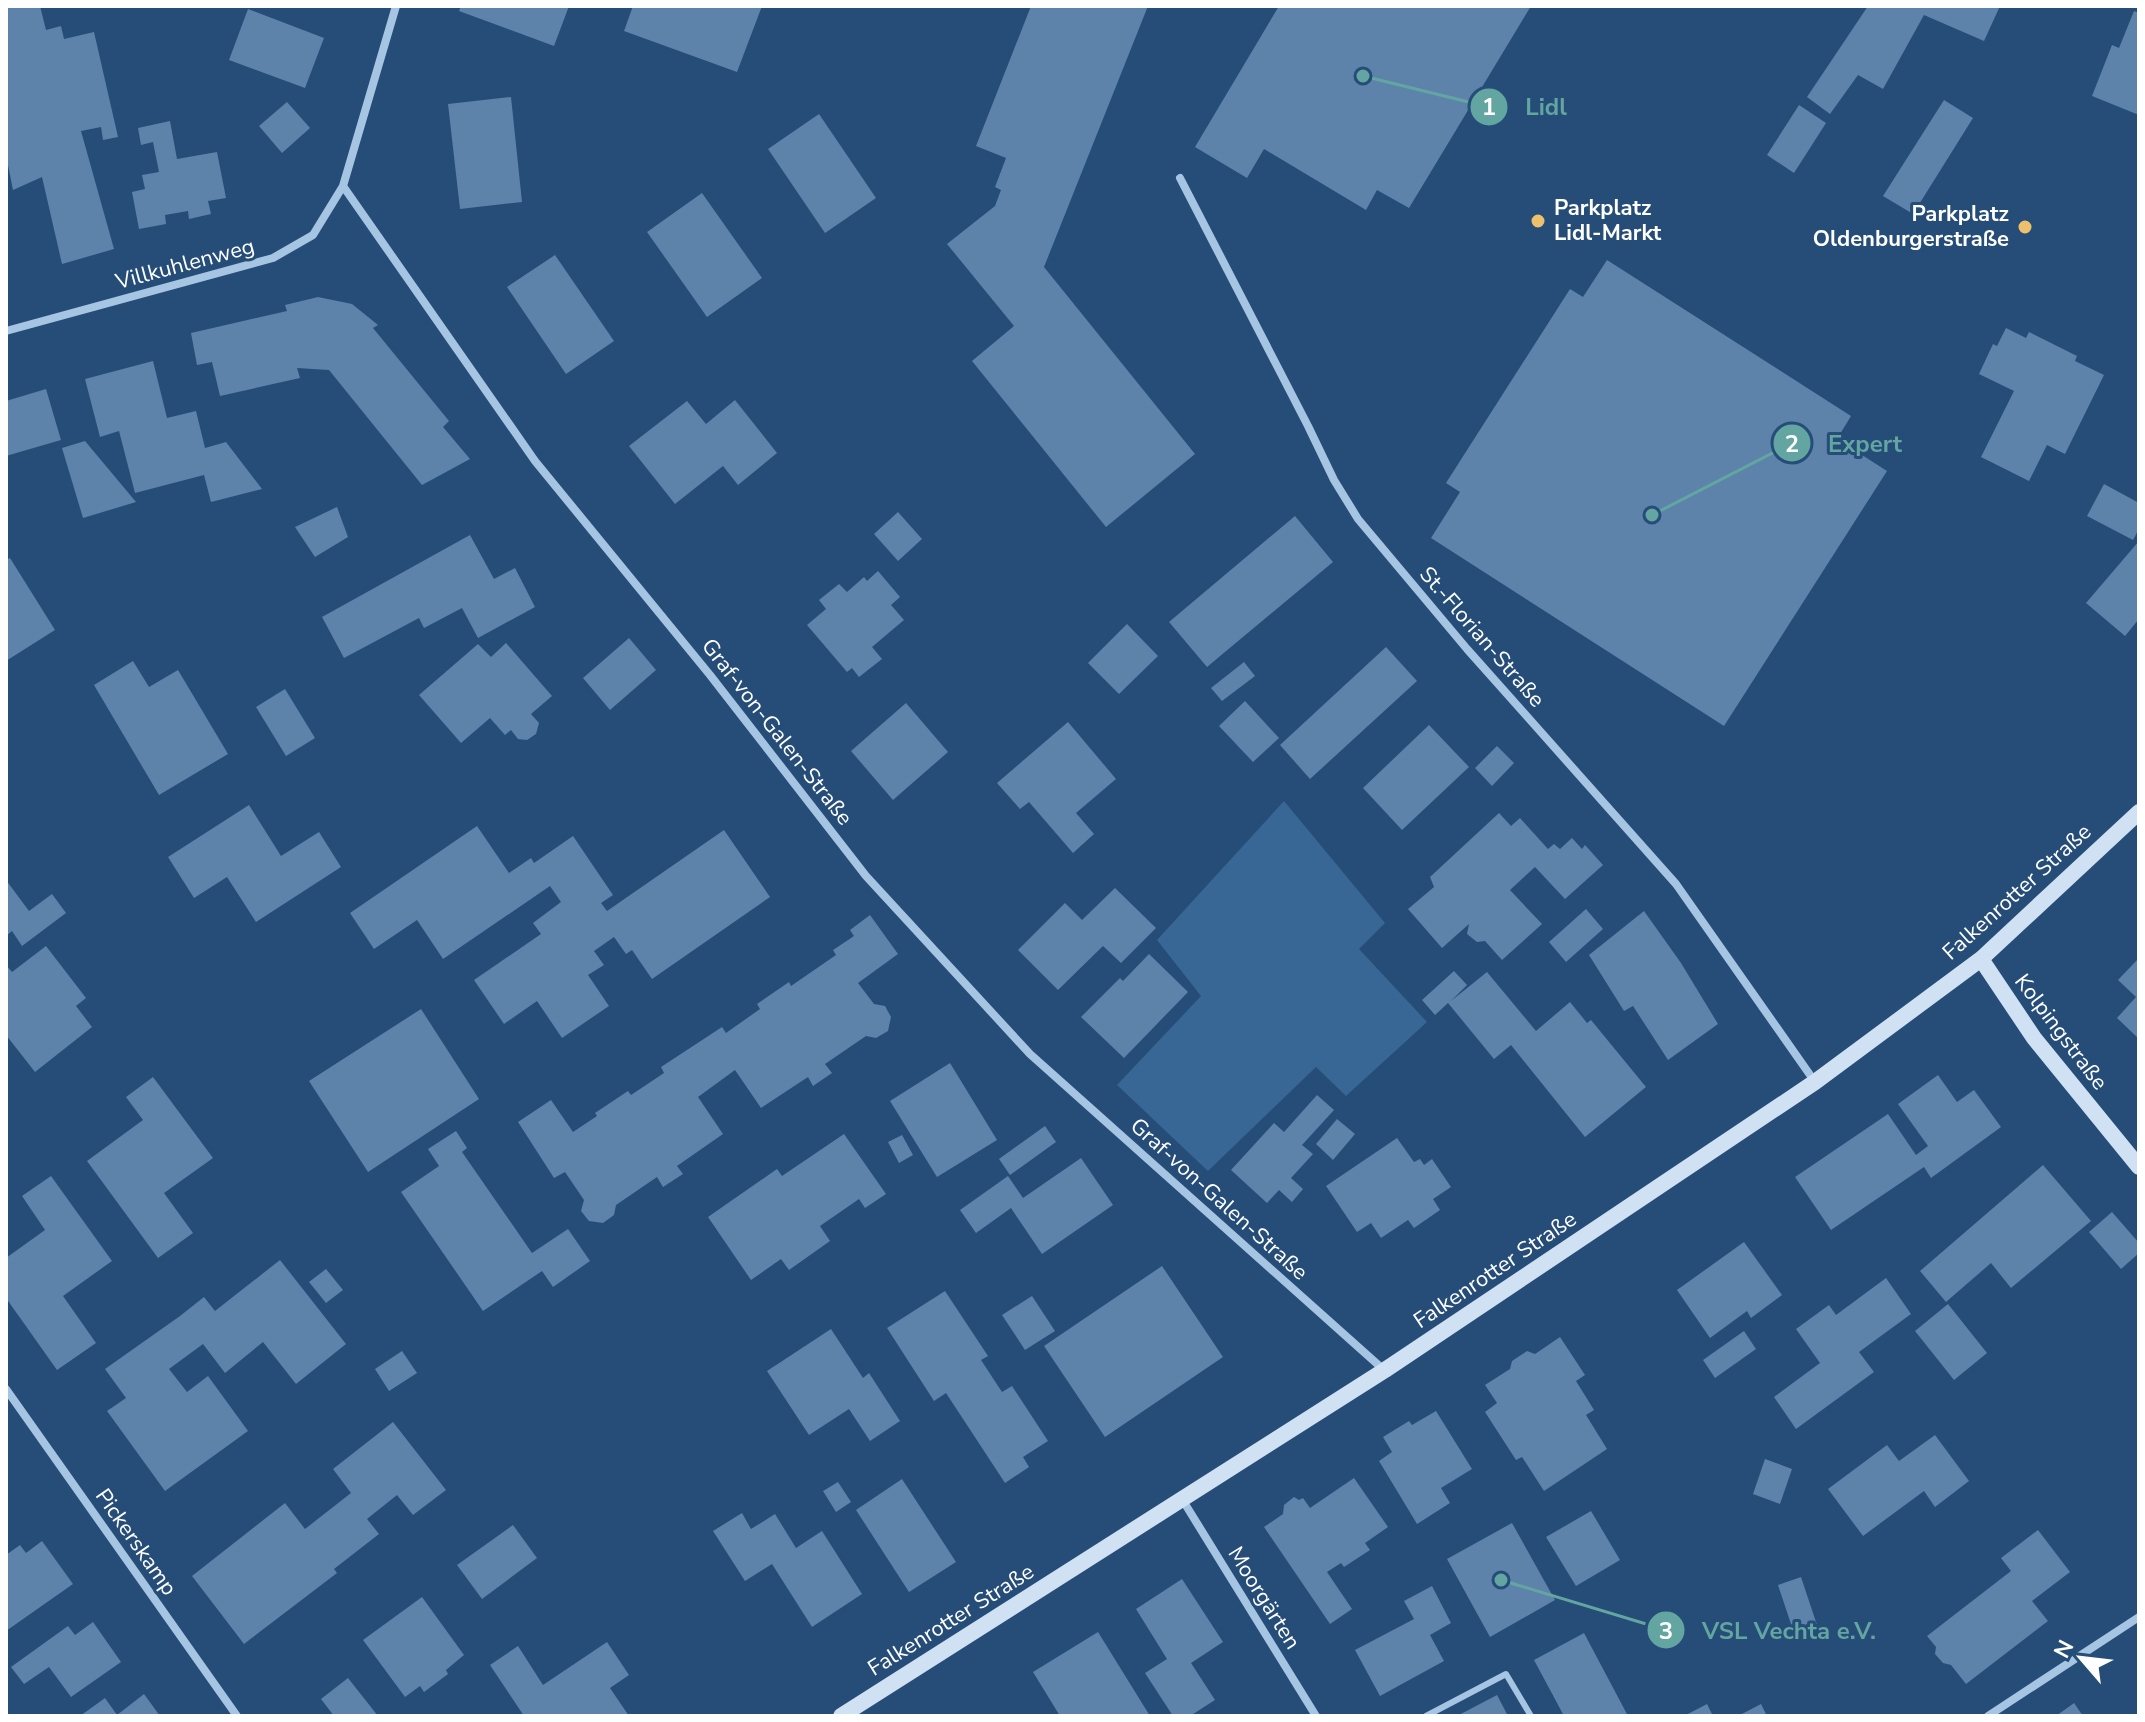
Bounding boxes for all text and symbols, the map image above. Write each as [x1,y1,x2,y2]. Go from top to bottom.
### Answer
callout: Lidl [1469,83,1583,131]
text: 1 [1482,91,1496,123]
text: Lidl [1525,91,1567,123]
place label: Parkplatz Lidl-Markt [1554,193,1662,248]
place label: Parkplatz Oldenburgerstraße [1813,199,2009,254]
marker: Parkplatz Lidl-Markt [1529,212,1547,230]
marker: Parkplatz Oldenburgerstraße [2016,218,2034,236]
street label: Villkuhlenweg [111,231,258,297]
callout: Expert [1772,419,1918,467]
text: 2 [1785,428,1799,460]
text: Expert [1828,428,1903,460]
street label: St.-Florian-Straße [1412,560,1552,714]
street label: Graf-von-Galen-Straße [694,632,860,832]
street label: Falkenrotter Straße [1936,817,2098,967]
street label: Kolpingstraße [2007,968,2115,1096]
street label: Graf-von-Galen-Straße [1124,1111,1314,1287]
street label: Falkenrotter Straße [1408,1204,1582,1336]
street label: Pickerskamp [88,1483,184,1601]
street label: Moorgärten [1221,1541,1307,1655]
street label: Falkenrotter Straße [862,1557,1040,1683]
callout: VSL Vechta e.V. [1646,1606,1892,1654]
text: 3 [1659,1615,1673,1647]
text: VSL Vechta e.V. [1701,1615,1876,1647]
north arrow [2041,1618,2121,1698]
text: N [2047,1635,2081,1663]

